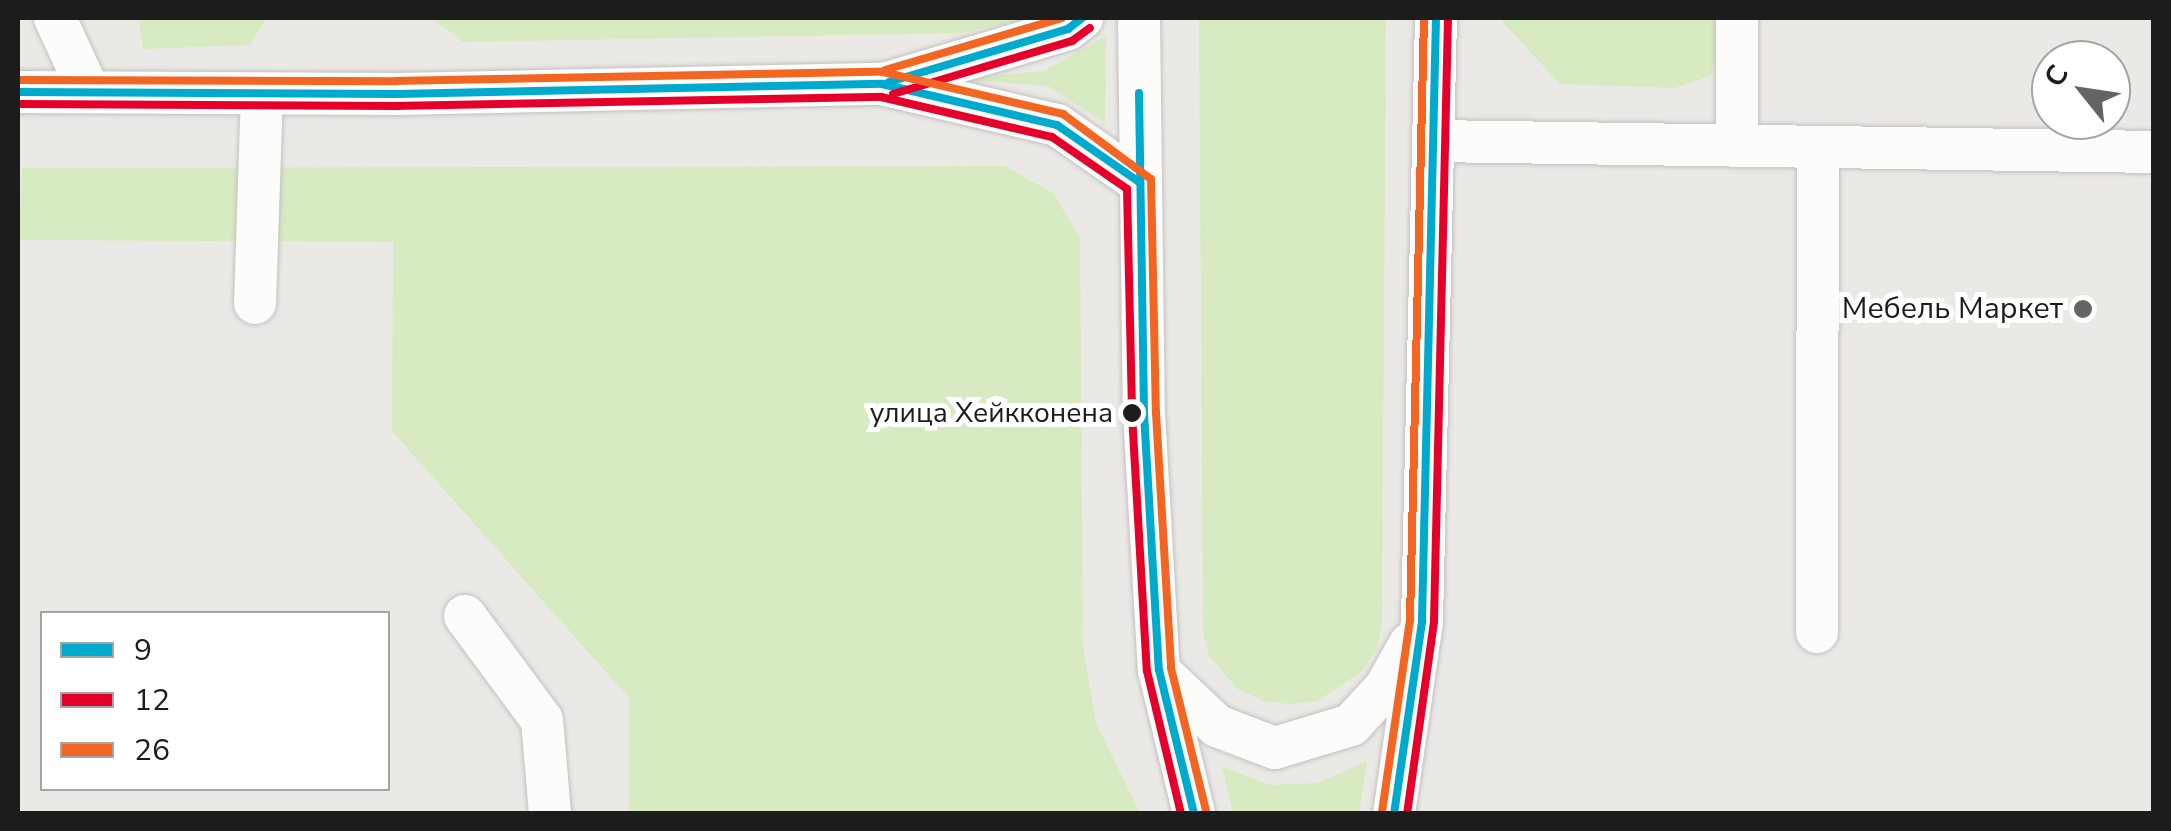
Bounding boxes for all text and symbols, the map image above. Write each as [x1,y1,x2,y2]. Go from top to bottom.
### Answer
north arrow [2031,40,2131,140]
text: С [2036,58,2078,94]
place label: Мебель Маркет [1842,291,2063,327]
marker: Мебель Маркет [2072,298,2094,320]
place label: улица Хейкконена [870,396,1113,430]
marker: улица Хейкконена [1122,403,1142,423]
legend [40,611,390,791]
text: 9 [134,630,152,671]
text: 12 [134,680,170,721]
text: 26 [134,730,170,771]

